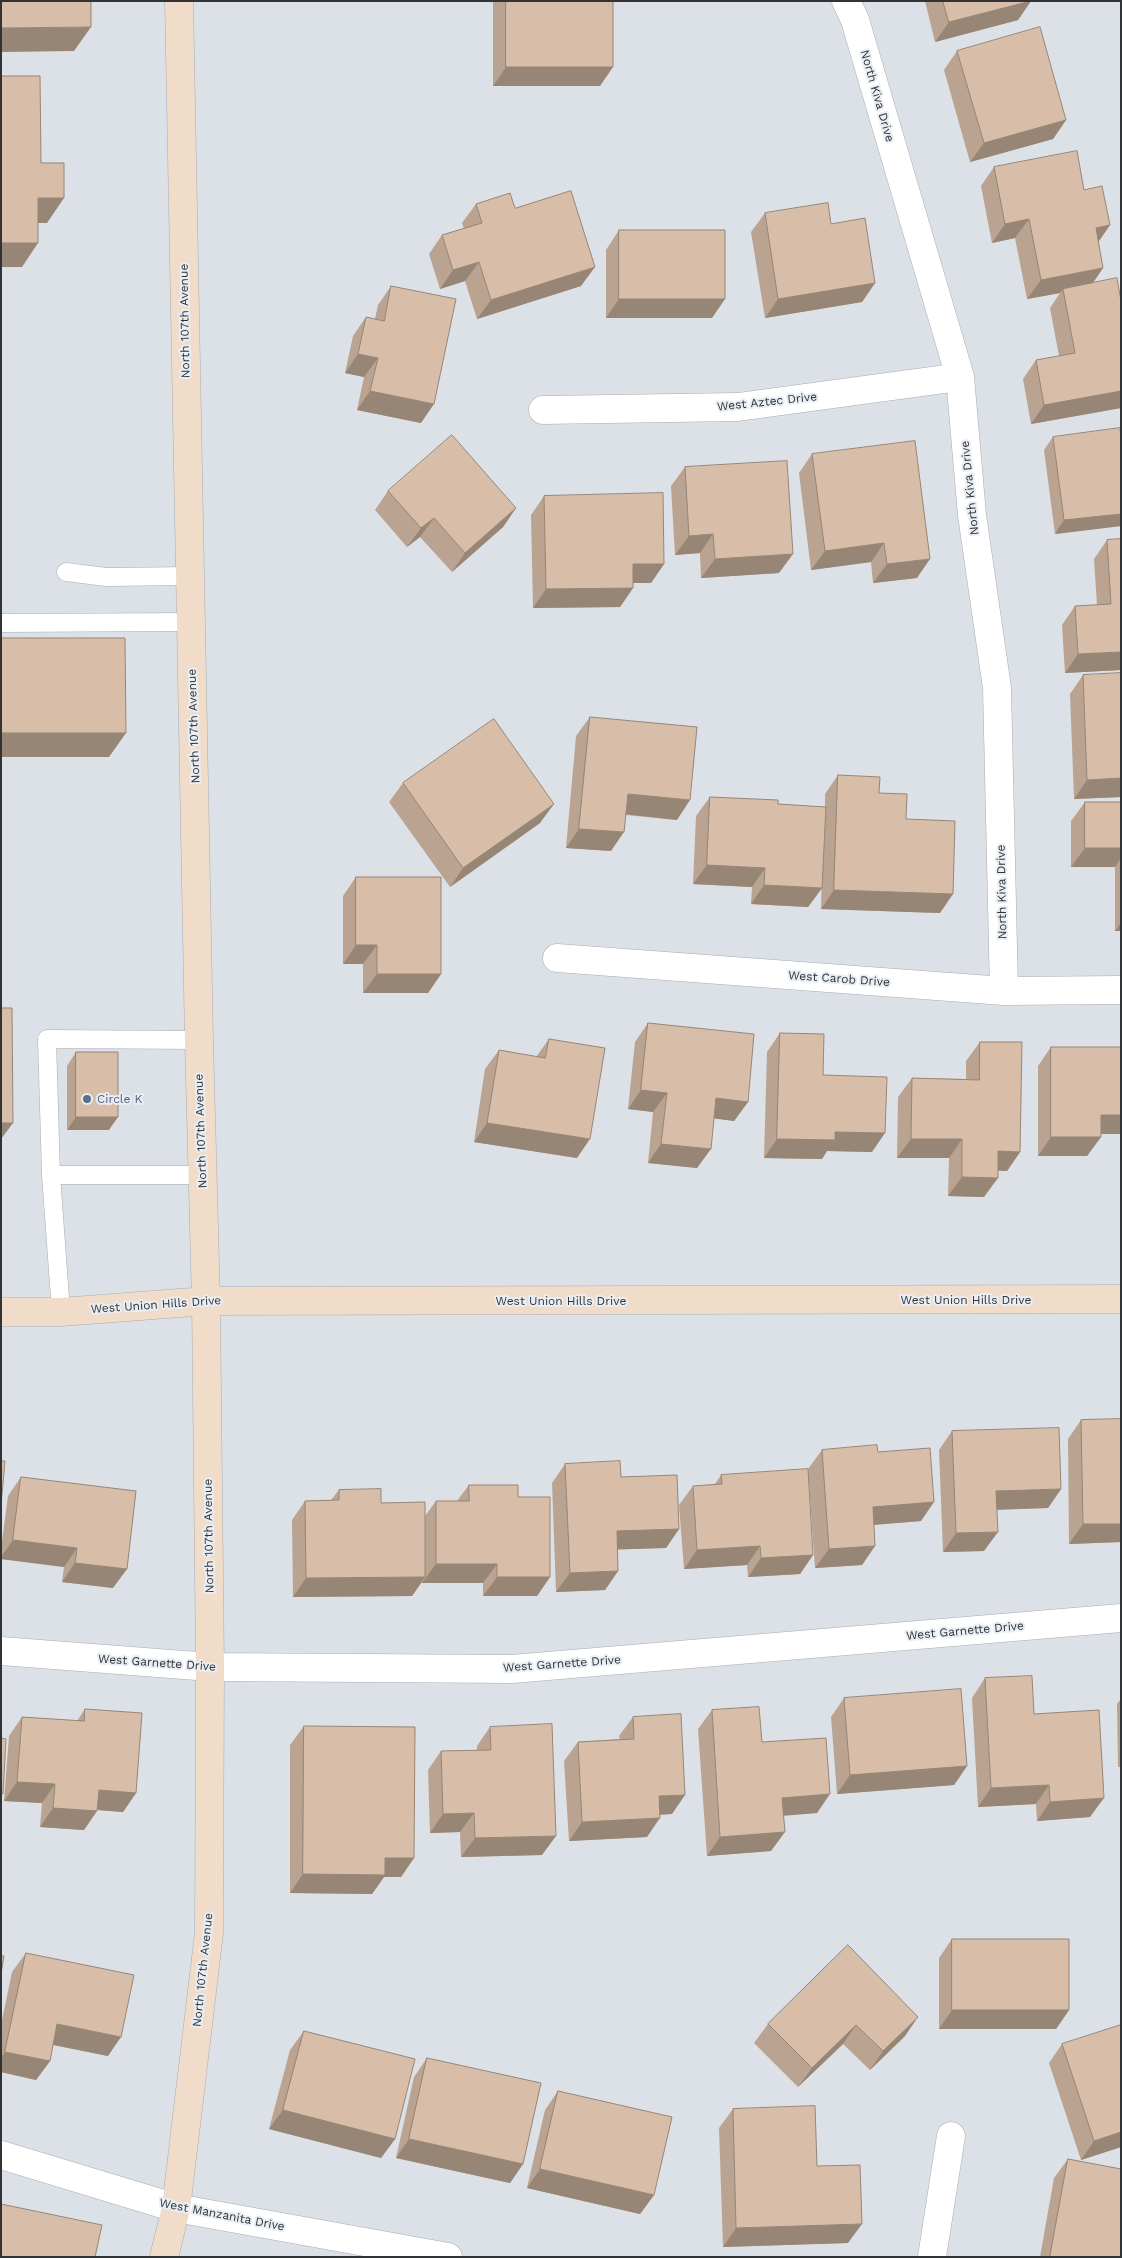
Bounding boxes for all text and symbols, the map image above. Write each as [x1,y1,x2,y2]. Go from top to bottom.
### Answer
street label: North Kiva Drive [857,48,897,144]
street label: North 107th Avenue [177,264,193,378]
street label: West Aztec Drive [716,390,818,414]
street label: North Kiva Drive [958,440,982,536]
street label: North 107th Avenue [185,668,203,784]
street label: North Kiva Drive [994,844,1010,940]
street label: West Carob Drive [788,968,890,990]
street label: North 107th Avenue [192,1073,210,1189]
place label: Circle K [97,1092,142,1106]
marker: Circle K [81,1093,93,1105]
street label: West Union Hills Drive [90,1293,222,1317]
street label: West Union Hills Drive [901,1293,1031,1307]
street label: West Union Hills Drive [496,1294,626,1308]
street label: North 107th Avenue [201,1479,217,1593]
street label: West Garnette Drive [906,1619,1024,1643]
street label: West Garnette Drive [98,1652,216,1674]
street label: West Garnette Drive [503,1653,621,1675]
street label: North 107th Avenue [190,1912,216,2028]
street label: West Manzanita Drive [158,2196,286,2234]

